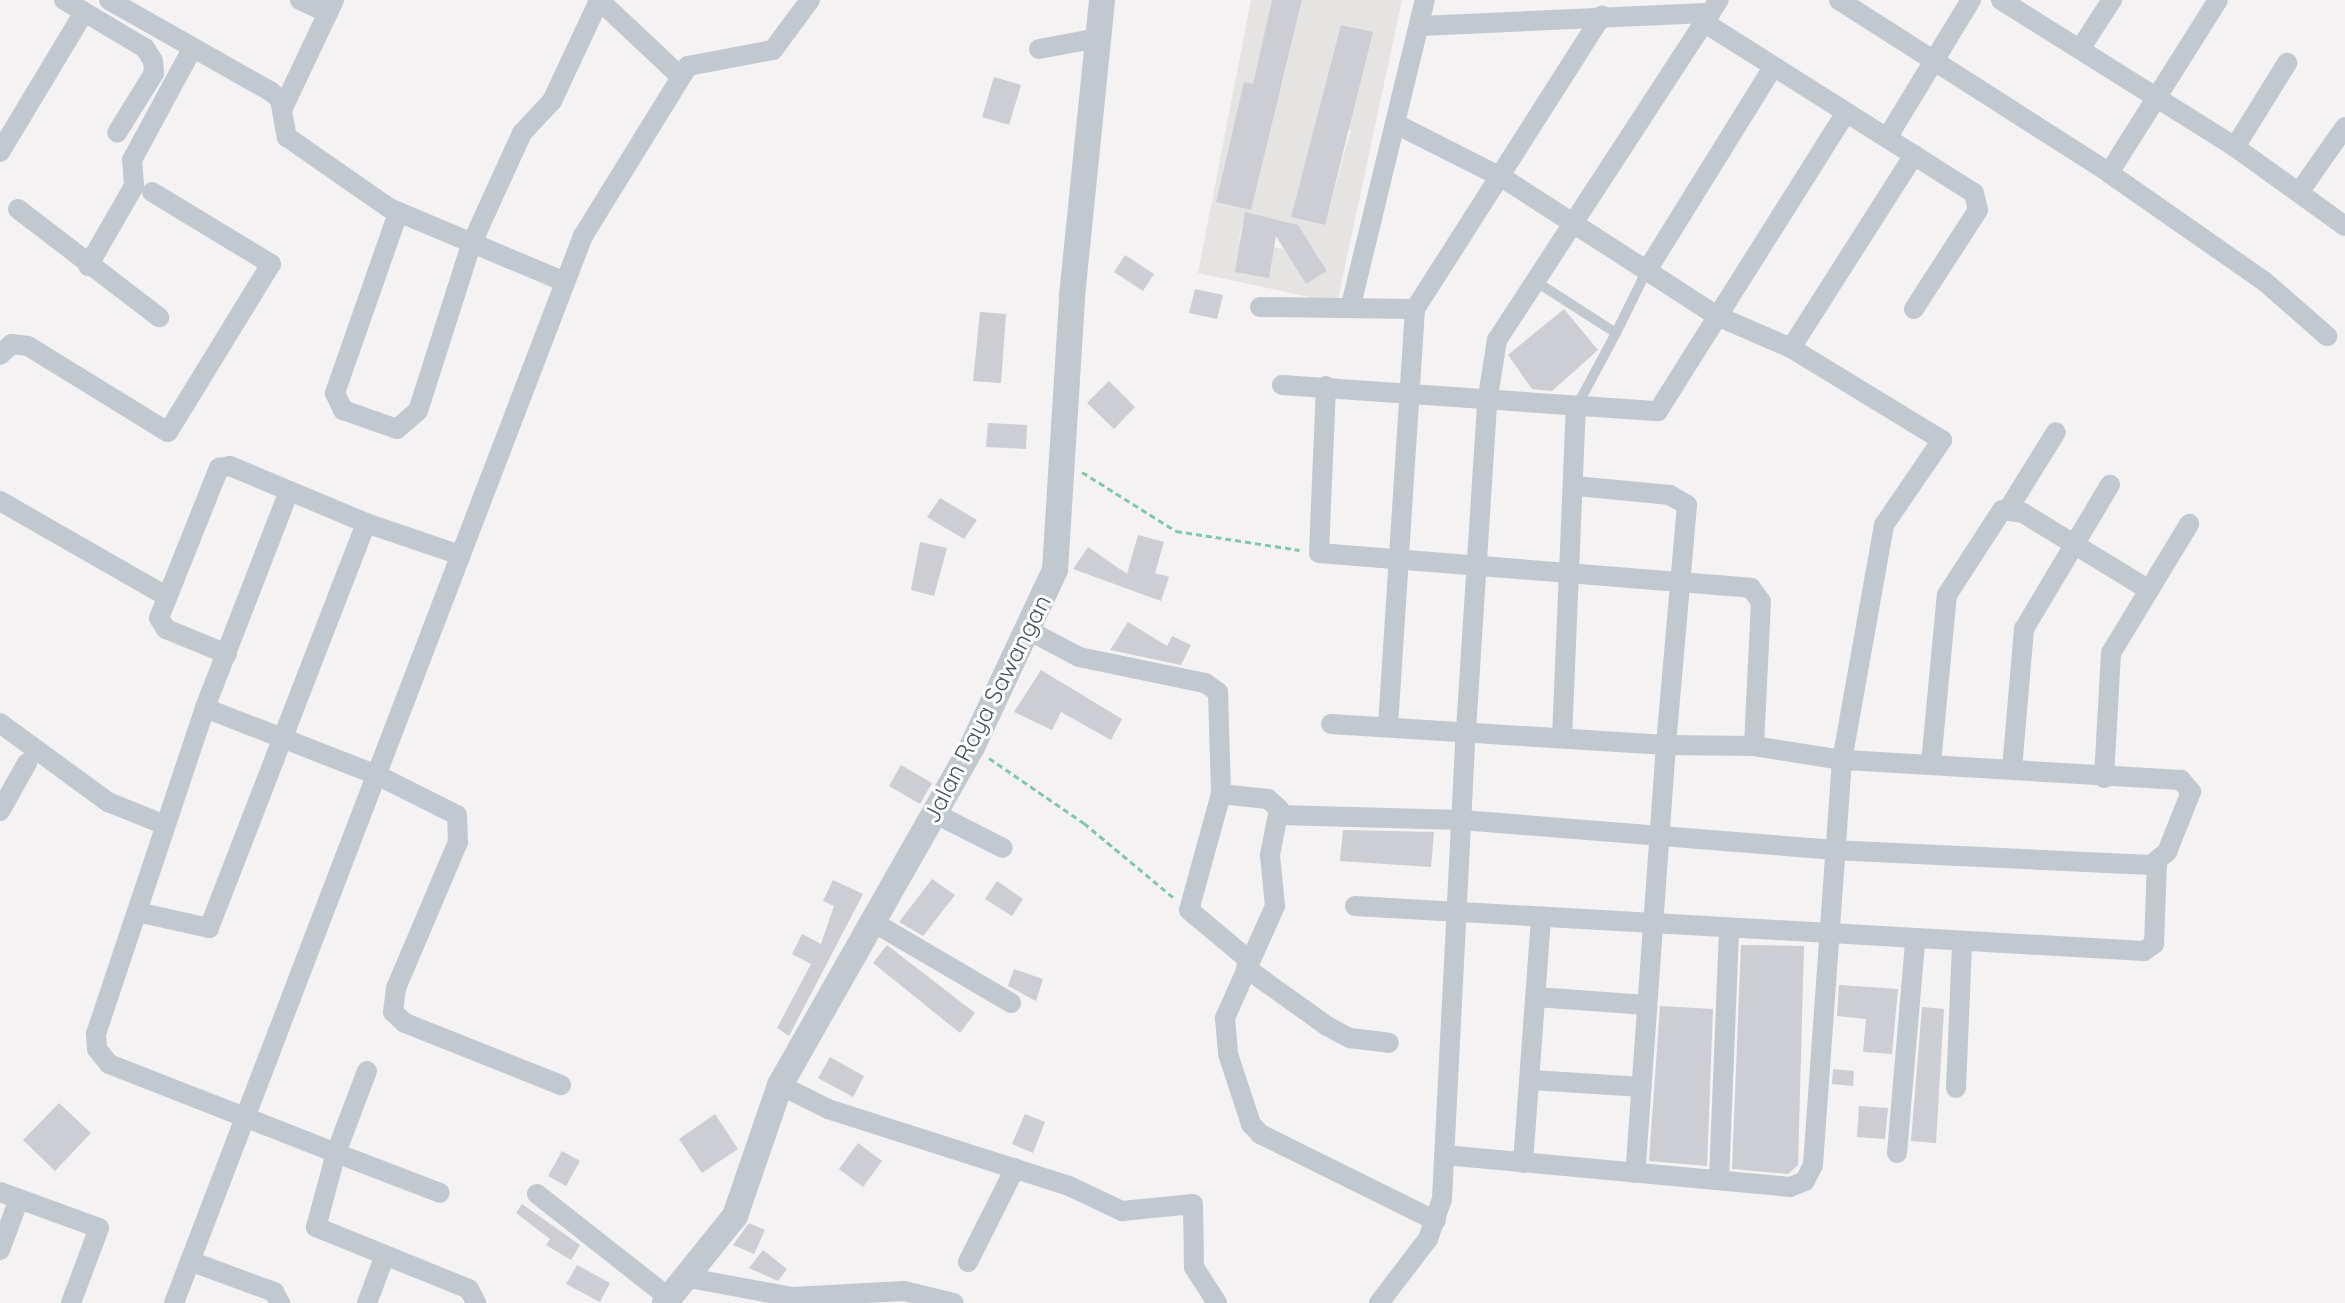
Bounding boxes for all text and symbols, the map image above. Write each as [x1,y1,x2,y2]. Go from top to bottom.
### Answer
street label: Jalan Raya Sawangan [917,590,1057,828]

